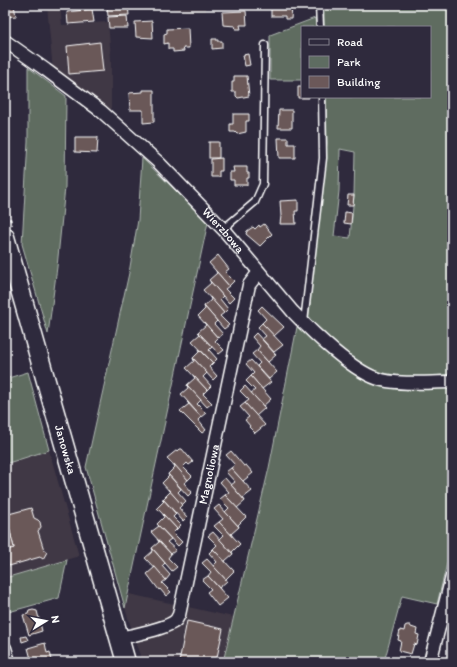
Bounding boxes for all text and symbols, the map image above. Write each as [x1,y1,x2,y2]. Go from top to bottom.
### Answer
legend [301,26,431,98]
text: Road [337,35,363,49]
text: Park [337,55,361,69]
text: Building [337,75,381,89]
street label: Wierzbowa [199,205,248,257]
street label: Janowska [52,423,79,477]
street label: Magnoliowa [196,443,222,506]
north arrow [26,601,66,641]
text: N [48,615,62,624]

